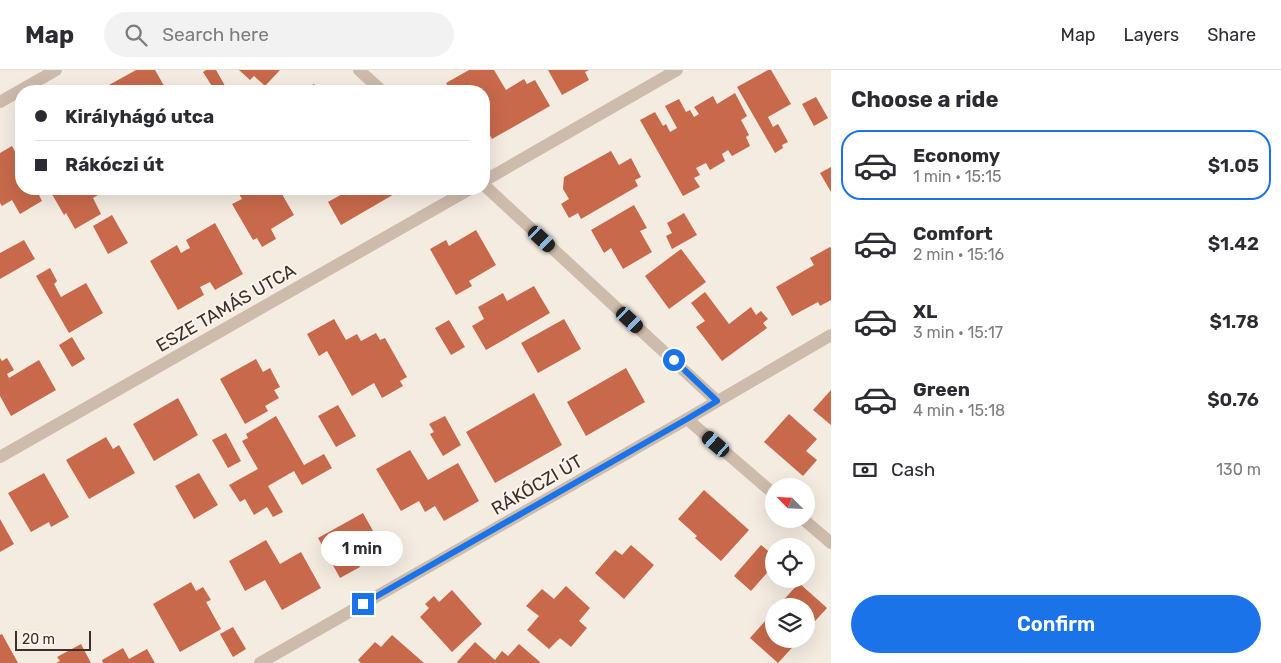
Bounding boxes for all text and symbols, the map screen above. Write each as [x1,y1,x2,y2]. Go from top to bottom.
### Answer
search box [104,12,454,57]
text: Map [25,21,74,49]
icon: search [122,21,150,49]
text: Search here [162,23,269,46]
text: Map [1061,24,1096,46]
text: Layers [1124,24,1179,46]
text: Share [1207,24,1256,46]
text: Choose a ride [851,86,998,113]
text: Királyhágó utca [65,105,214,128]
icon: car [853,143,898,188]
text: Economy [913,144,1000,167]
text: Rákóczi út [65,153,164,176]
text: $1.05 [1208,154,1259,177]
text: 1 min · 15:15 [913,167,1001,186]
icon: car [853,221,898,266]
text: Comfort [913,222,993,245]
car [525,223,558,255]
text: $1.42 [1208,232,1259,255]
text: 2 min · 15:16 [913,245,1004,264]
street label: ESZE TAMÁS UTCA [152,259,300,357]
icon: car [853,299,898,344]
text: XL [913,300,937,323]
car [613,304,646,336]
text: $1.78 [1210,310,1259,333]
text: 3 min · 15:17 [913,323,1003,342]
route start [663,349,685,371]
icon: car [853,377,898,422]
text: Green [913,378,970,401]
text: $0.76 [1207,388,1259,411]
text: 4 min · 15:18 [913,401,1005,420]
car [699,428,732,460]
street label: RÁKÓCZI ÚT [488,450,586,520]
icon: cash [851,456,879,484]
text: Cash [891,458,935,481]
text: 130 m [1216,460,1261,479]
north arrow [765,478,815,528]
map controls [765,478,815,648]
callout: 1 min [322,532,404,566]
button: locate [765,538,815,588]
text: 1 min [342,539,382,558]
route end [352,593,374,615]
button: Confirm [851,595,1261,653]
button: layers [765,598,815,648]
scale bar [15,628,91,651]
text: 20 m [22,631,55,648]

